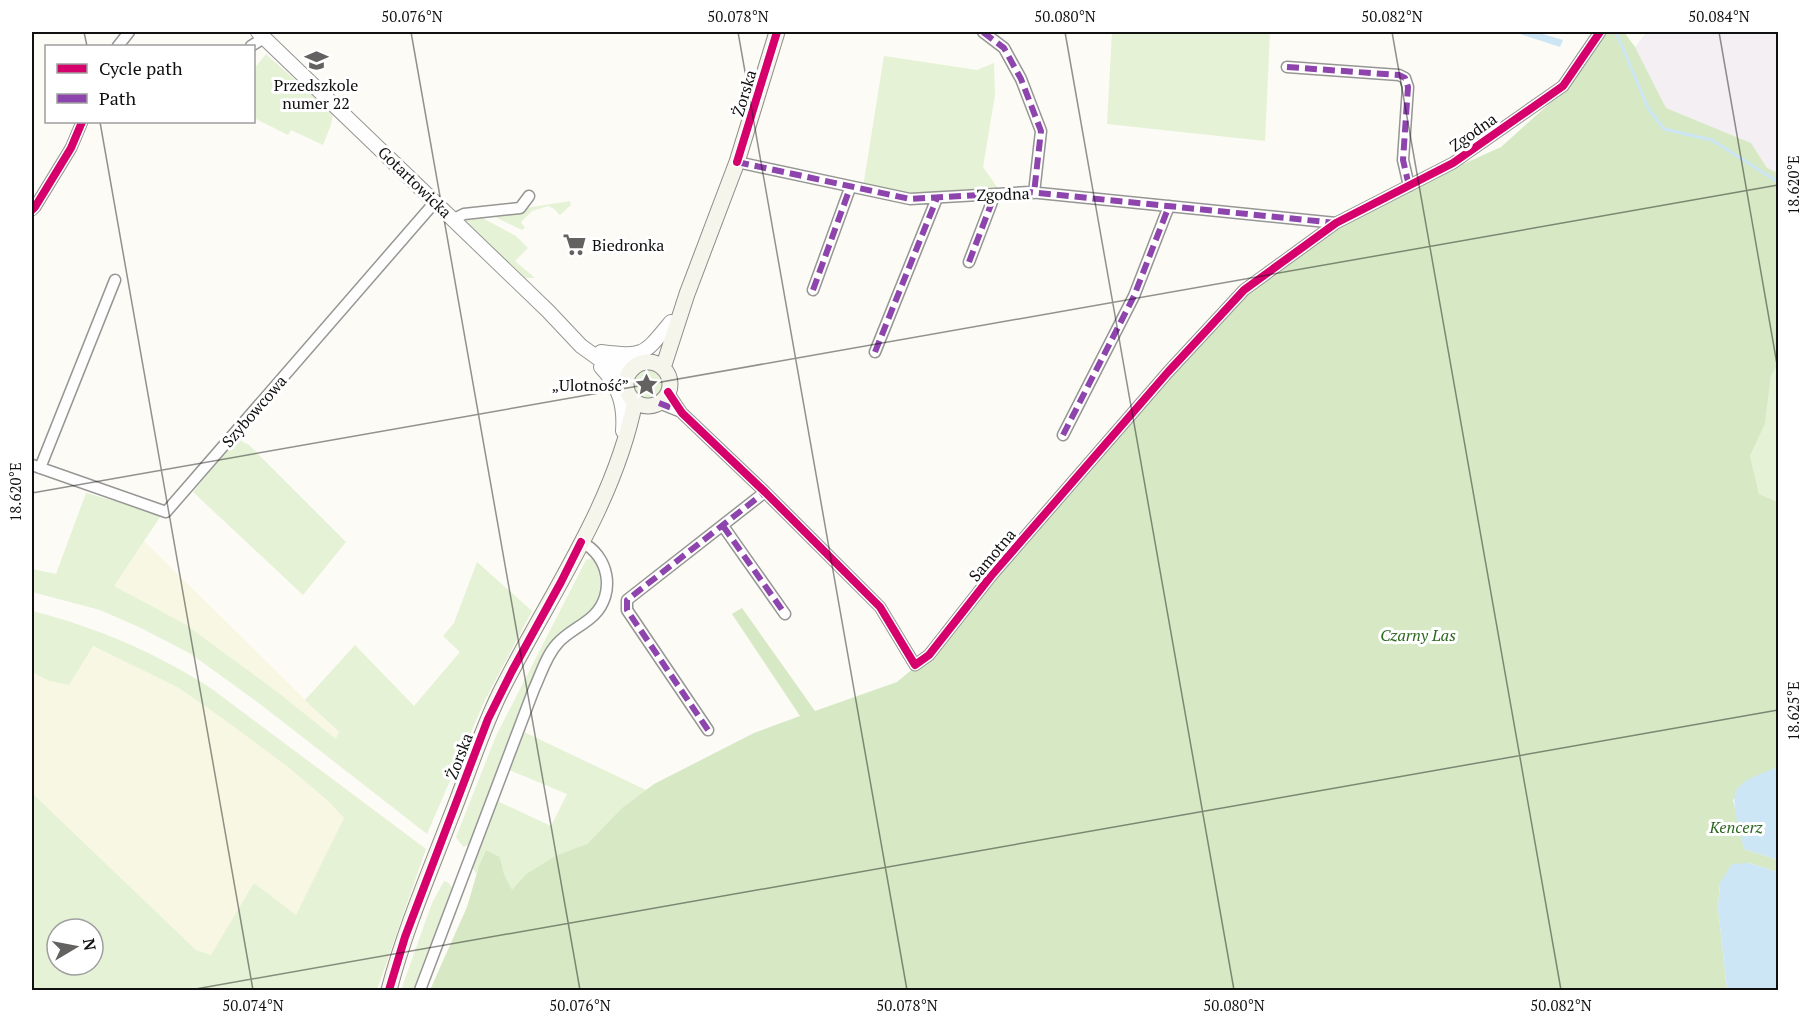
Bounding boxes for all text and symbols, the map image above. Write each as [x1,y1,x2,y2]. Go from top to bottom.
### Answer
text: 50.076°N [381,6,443,26]
text: 50.078°N [707,6,769,26]
text: 50.080°N [1034,6,1096,26]
text: 50.082°N [1361,6,1423,26]
text: 50.084°N [1688,6,1750,26]
legend [45,45,255,123]
school or university icon: Przedszkole numer 22 [303,47,329,73]
text: Cycle path [99,56,183,80]
street label: Żorska [727,67,761,119]
place label: Przedszkole numer 22 [274,74,358,114]
text: Path [99,86,136,110]
street label: Zgodna [1445,108,1501,156]
street label: Gotartowicka [373,141,457,223]
text: 18.620°E [1783,155,1803,215]
street label: Zgodna [976,182,1030,206]
supermarket icon: Biedronka [561,232,587,258]
place label: Biedronka [592,234,664,256]
street label: Szybowcowa [217,370,291,452]
place icon: „Ulotność” [634,372,660,398]
place label: „Ulotność” [551,374,629,396]
text: 18.620°E [5,462,25,522]
street label: Samotna [963,524,1021,586]
park label: Czarny Las [1380,624,1456,646]
text: 18.625°E [1783,681,1803,741]
street label: Żorska [440,730,478,782]
park label: Kencerz [1708,816,1764,838]
north arrow [45,917,105,977]
text: N [78,937,102,952]
text: 50.074°N [222,995,284,1015]
text: 50.076°N [549,995,611,1015]
text: 50.078°N [876,995,938,1015]
text: 50.080°N [1203,995,1265,1015]
text: 50.082°N [1530,995,1592,1015]

